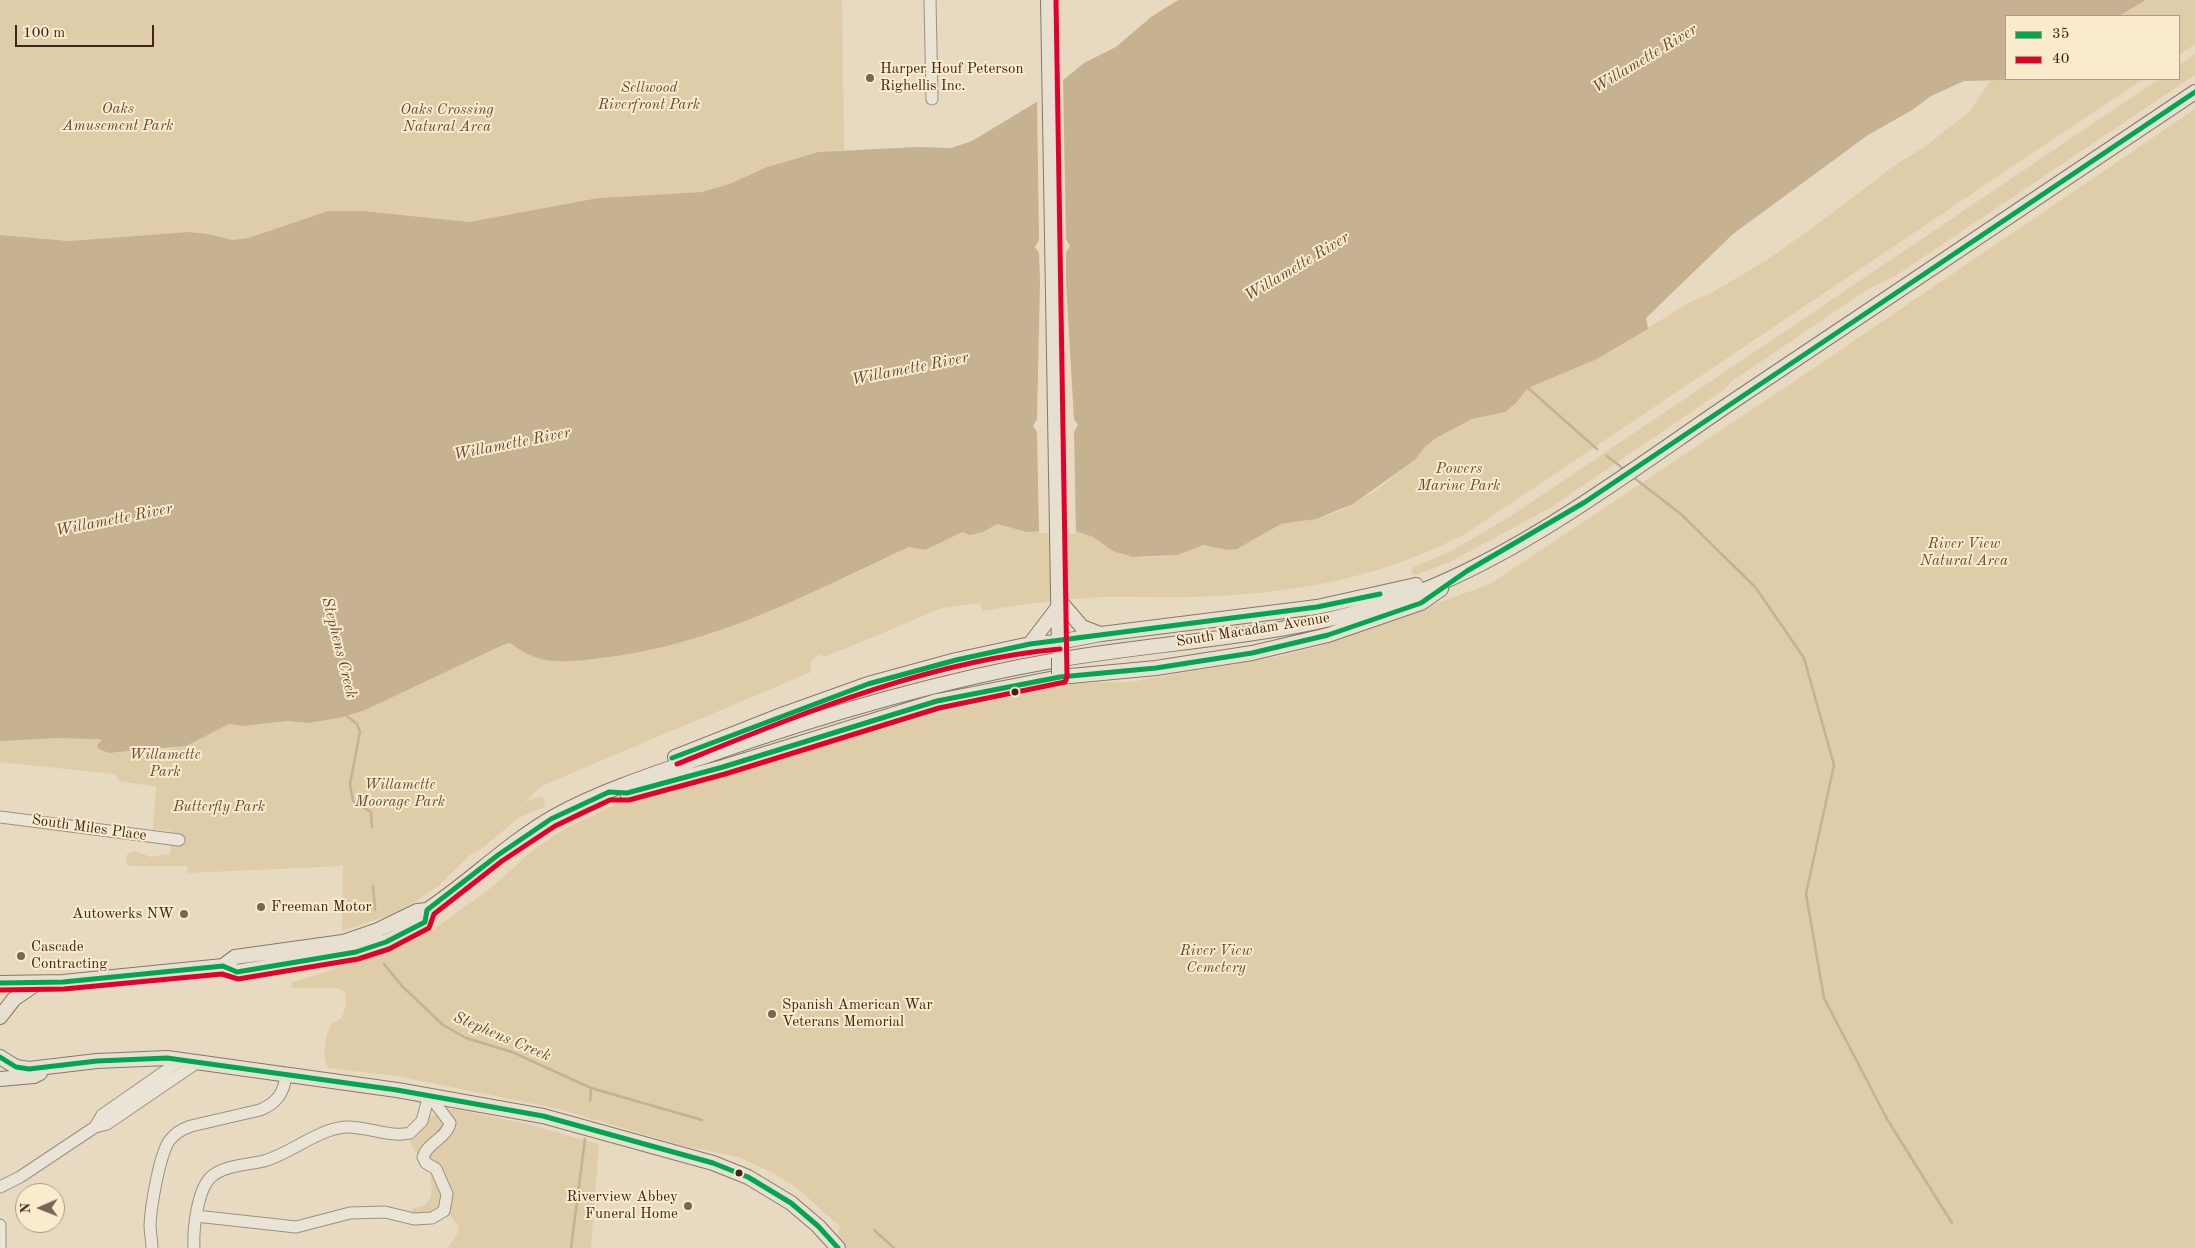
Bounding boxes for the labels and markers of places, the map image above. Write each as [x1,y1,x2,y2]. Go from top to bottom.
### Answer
place label: Harper Houf Peterson Righellis Inc. [880,60,1023,95]
marker: Harper Houf Peterson Righellis Inc. [864,72,876,84]
unlabelled marker [1010,687,1020,697]
place label: Freeman Motor [271,898,372,916]
marker: Freeman Motor [255,901,267,913]
place label: Autowerks NW [72,905,174,923]
marker: Autowerks NW [178,908,190,920]
place label: Cascade Contracting [31,938,107,973]
marker: Cascade Contracting [15,950,27,962]
place label: Spanish American War Veterans Memorial [782,996,933,1031]
marker: Spanish American War Veterans Memorial [766,1008,778,1020]
unlabelled marker [734,1168,744,1178]
place label: Riverview Abbey Funeral Home [567,1188,678,1223]
marker: Riverview Abbey Funeral Home [682,1200,694,1212]

